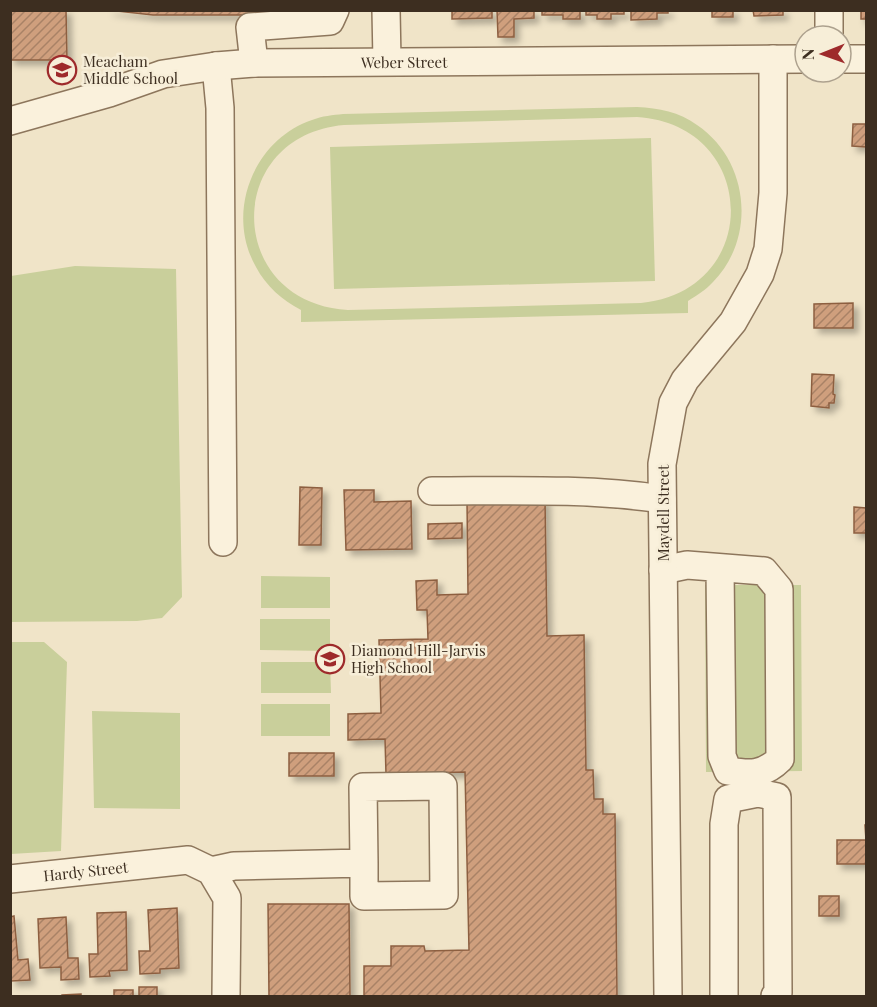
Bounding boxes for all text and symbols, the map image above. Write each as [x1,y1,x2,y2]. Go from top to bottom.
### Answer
north arrow [793,24,853,84]
text: N [797,48,818,60]
place label: Meacham Middle School [83,51,178,88]
street label: Weber Street [360,52,448,72]
school or university icon: Meacham Middle School [46,54,78,86]
street label: Maydell Street [653,464,673,561]
place label: Diamond Hill-Jarvis High School [351,640,486,677]
school or university icon: Diamond Hill-Jarvis High School [314,643,346,675]
street label: Hardy Street [42,856,130,885]

